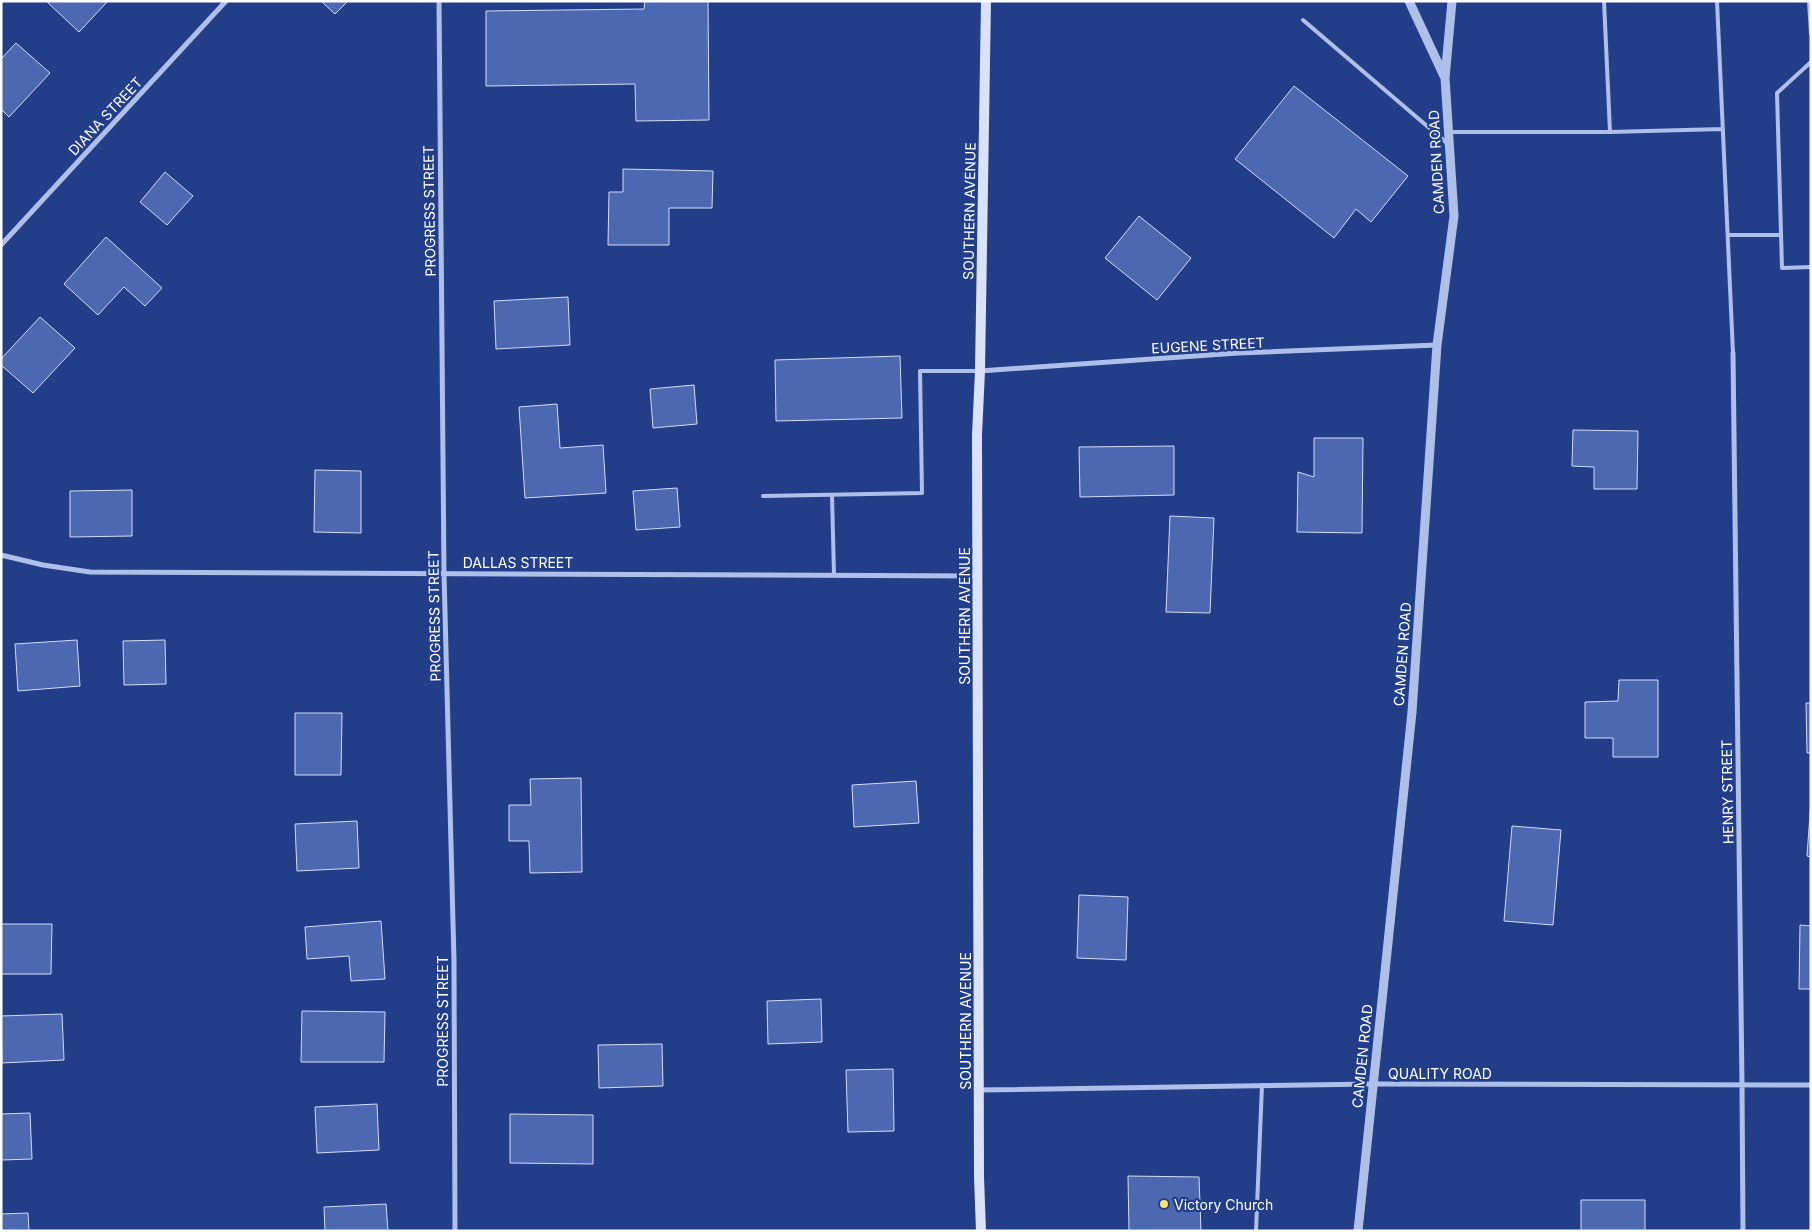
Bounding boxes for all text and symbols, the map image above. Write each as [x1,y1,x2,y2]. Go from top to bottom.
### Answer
street label: DIANA STREET [64,73,146,159]
street label: CAMDEN ROAD [1425,109,1447,215]
street label: SOUTHERN AVENUE [959,142,979,280]
street label: PROGRESS STREET [419,145,439,277]
street label: EUGENE STREET [1151,334,1265,356]
street label: SOUTHERN AVENUE [956,547,973,685]
street label: PROGRESS STREET [424,550,444,682]
street label: DALLAS STREET [463,554,573,571]
street label: CAMDEN ROAD [1390,601,1414,707]
street label: HENRY STREET [1718,740,1736,844]
street label: SOUTHERN AVENUE [957,952,974,1090]
street label: PROGRESS STREET [434,955,451,1087]
street label: CAMDEN ROAD [1348,1003,1376,1109]
street label: QUALITY ROAD [1388,1065,1492,1082]
place label: Victory Church [1174,1196,1273,1213]
marker: Victory Church [1158,1198,1170,1210]

